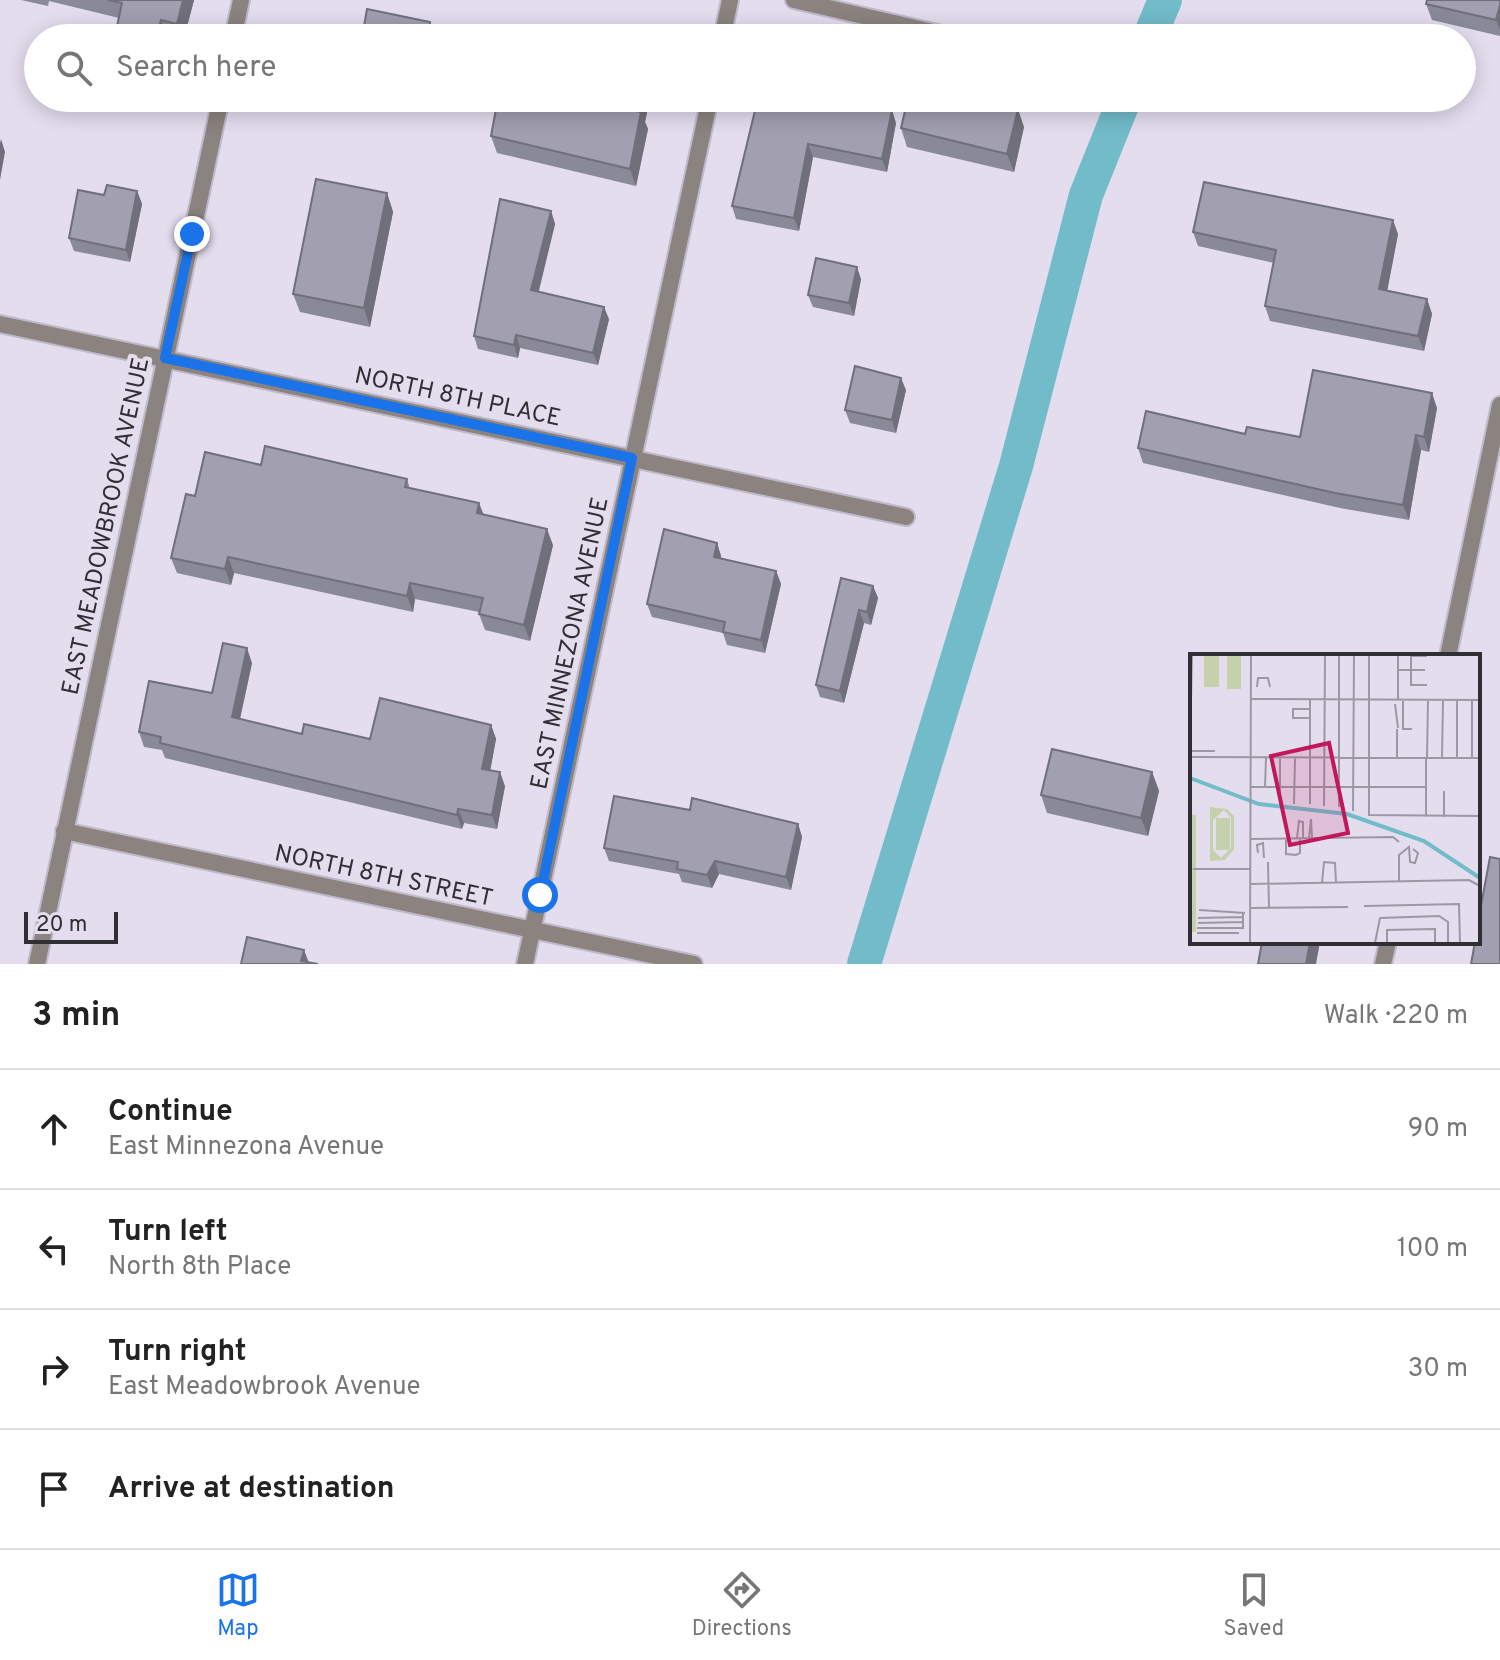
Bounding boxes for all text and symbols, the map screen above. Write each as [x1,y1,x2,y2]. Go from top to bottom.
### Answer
search box [24,24,1476,112]
icon: search [52,46,96,90]
text: Search here [116,50,276,87]
route end [174,216,210,252]
street label: EAST MEADOWBROOK AVENUE [57,355,157,698]
street label: NORTH 8TH PLACE [352,361,564,434]
street label: EAST MINNEZONA AVENUE [525,495,617,792]
inset map [1190,654,1480,944]
street label: NORTH 8TH STREET [272,839,496,915]
route start [522,877,558,913]
scale bar [24,908,118,944]
text: 20 m [36,912,87,939]
text: 3 min [32,995,120,1038]
text: Walk · 220 m [1324,1000,1468,1033]
text: Continue [108,1094,233,1131]
icon: ahead [32,1107,76,1151]
text: 90 m [1408,1113,1468,1146]
text: East Minnezona Avenue [108,1131,384,1164]
text: Turn left [108,1214,228,1251]
icon: left [32,1227,76,1271]
text: 100 m [1397,1233,1468,1266]
text: North 8th Place [108,1251,291,1284]
text: Turn right [108,1334,246,1371]
icon: right [32,1347,76,1391]
text: 30 m [1408,1353,1468,1386]
text: East Meadowbrook Avenue [108,1371,421,1404]
icon: arrive [32,1467,76,1511]
text: Arrive at destination [108,1471,394,1508]
tab: Map [216,1568,260,1643]
tab: Directions [692,1568,792,1643]
tab: Saved [1224,1568,1284,1643]

